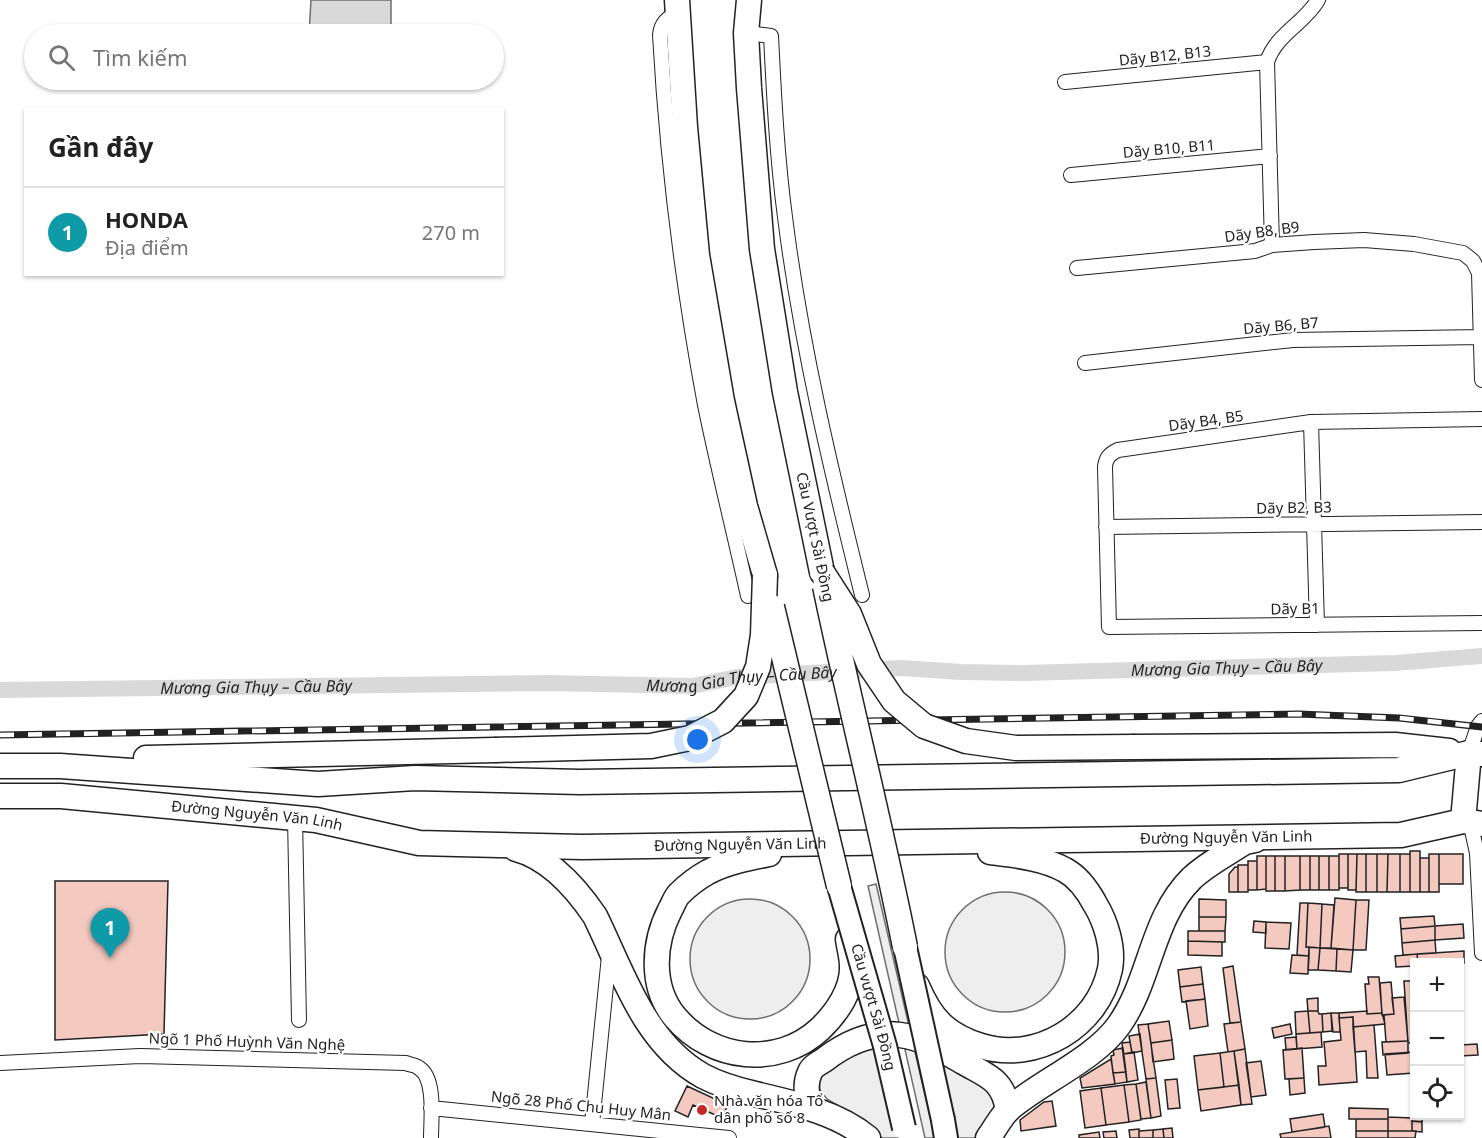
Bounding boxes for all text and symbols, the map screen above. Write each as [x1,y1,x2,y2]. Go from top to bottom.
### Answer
search box [24,24,504,90]
street label: Dãy B12, B13 [1118,40,1212,70]
icon: search [45,41,78,74]
text: Tìm kiếm [93,42,188,72]
text: Gần đây [48,129,153,165]
street label: Dãy B10, B11 [1122,134,1216,162]
text: HONDA [105,204,188,234]
street label: Dãy B8, B9 [1223,216,1301,246]
text: 1 [62,219,73,246]
text: 270 m [422,219,480,246]
text: Địa điểm [105,234,189,261]
street label: Dãy B6, B7 [1242,312,1319,338]
street label: Dãy B4, B5 [1167,405,1245,435]
street label: Cầu Vượt Sài Đồng [792,470,839,603]
street label: Dãy B2, B3 [1256,496,1332,518]
street label: Dãy B1 [1270,598,1320,618]
water label: Mương Gia Thụy – Cầu Bây [1130,654,1324,681]
water label: Mương Gia Thụy – Cầu Bây [646,660,839,698]
water label: Mương Gia Thụy – Cầu Bây [160,674,354,699]
your location [683,725,712,754]
street label: Đường Nguyễn Văn Linh [170,795,345,835]
street label: Đường Nguyễn Văn Linh [1140,825,1313,848]
street label: Đường Nguyễn Văn Linh [654,832,827,855]
pin: 1 [90,908,130,958]
street label: Cầu vượt Sài Đồng [847,941,901,1072]
map controls [1410,958,1464,1120]
button: + [1410,958,1464,1012]
button: − [1410,1012,1464,1066]
street label: Ngõ 1 Phố Huỳnh Văn Nghệ [148,1028,346,1054]
button: locate [1410,1066,1464,1120]
street label: Ngõ 28 Phố Chu Huy Mân [490,1086,672,1124]
place label: Nhà văn hóa Tổ dân phố số 8 [714,1090,823,1127]
marker: Nhà văn hóa Tổ dân phố số 8 [695,1103,709,1117]

